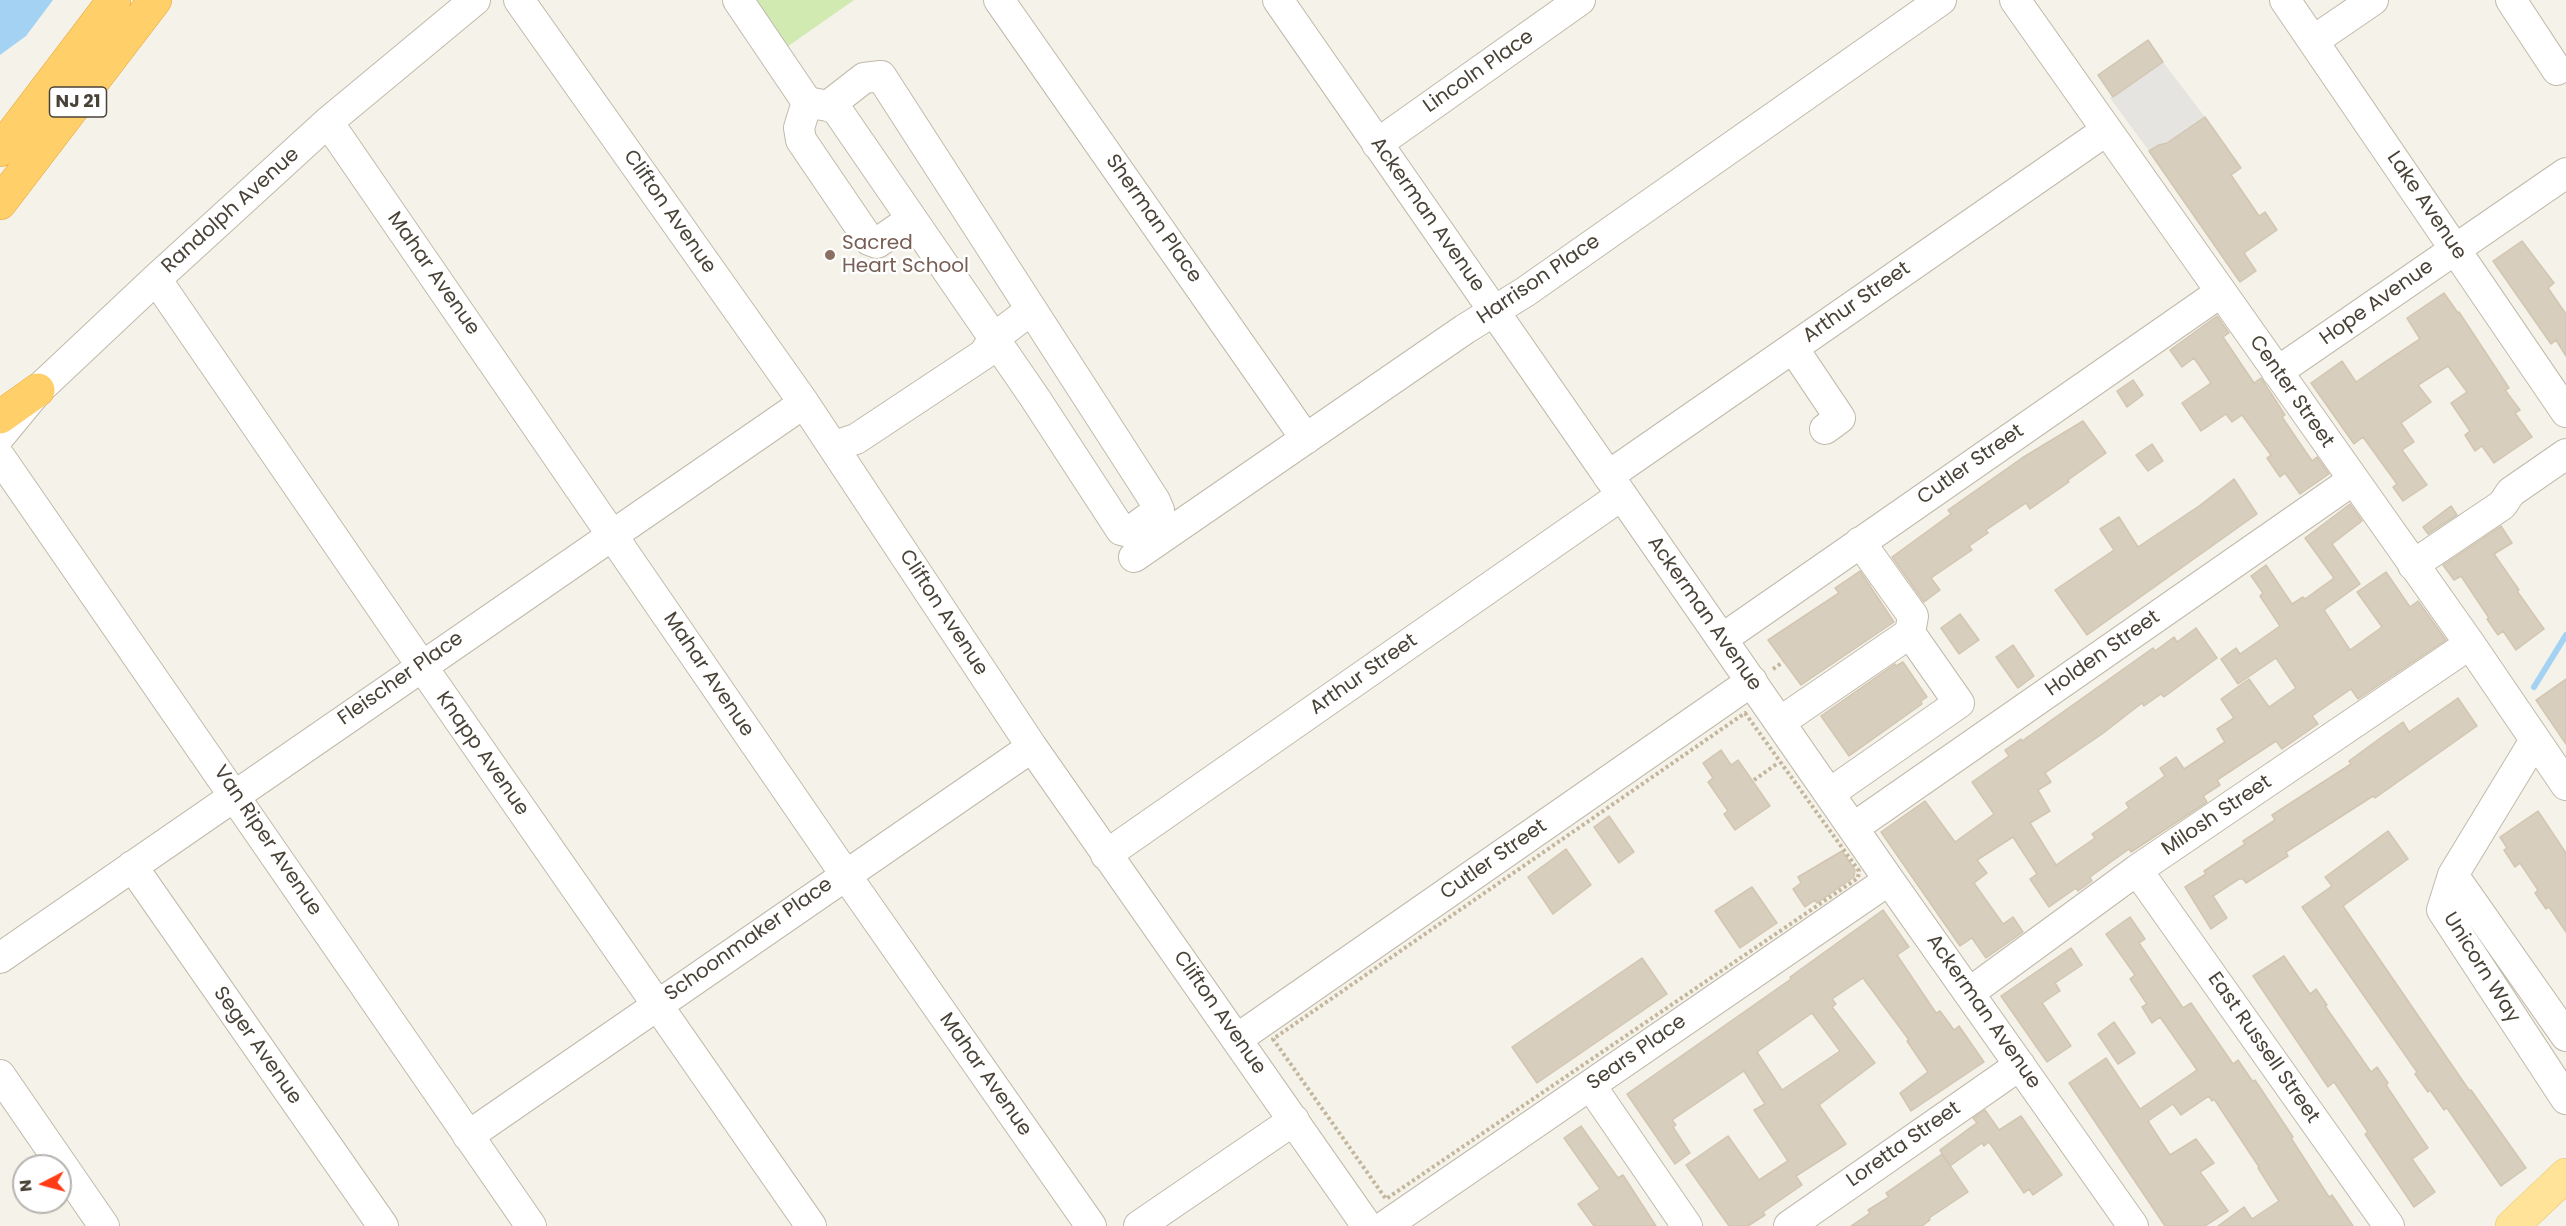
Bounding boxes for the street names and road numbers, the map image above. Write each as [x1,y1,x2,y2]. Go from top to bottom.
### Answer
street label: Lincoln Place [1419,25,1539,119]
road number: NJ 21 [50,87,106,117]
street label: Ackerman Avenue [1365,133,1489,297]
street label: Randolph Avenue [157,143,305,279]
street label: Clifton Avenue [618,146,720,278]
street label: Lake Avenue [2381,147,2471,265]
street label: Sherman Place [1100,150,1206,288]
street label: Mahar Avenue [382,208,484,340]
street label: Harrison Place [1473,230,1605,330]
street label: Hope Avenue [2316,255,2438,351]
street label: Arthur Street [1799,257,1915,349]
street label: Center Street [2243,331,2339,453]
street label: Cutler Street [1913,420,2029,510]
street label: Ackerman Avenue [1642,532,1766,696]
street label: Clifton Avenue [893,546,993,680]
street label: Holden Street [2041,606,2165,702]
street label: Mahar Avenue [658,608,758,742]
street label: Fleischer Place [334,627,468,731]
street label: Arthur Street [1306,629,1422,721]
street label: Knapp Avenue [430,687,534,821]
street label: Van Riper Avenue [208,761,326,921]
street label: Milosh Street [2158,771,2276,861]
street label: Cutler Street [1436,815,1552,905]
street label: Schoonmaker Place [661,873,837,1007]
street label: Unicorn Way [2437,908,2525,1028]
street label: Ackerman Avenue [1921,930,2045,1094]
street label: Clifton Avenue [1168,947,1270,1079]
street label: East Russell Street [2202,968,2324,1128]
street label: Seger Avenue [208,983,306,1109]
street label: Mahar Avenue [934,1009,1036,1141]
street label: Sears Place [1583,1010,1691,1096]
street label: Loretta Street [1843,1097,1965,1193]

